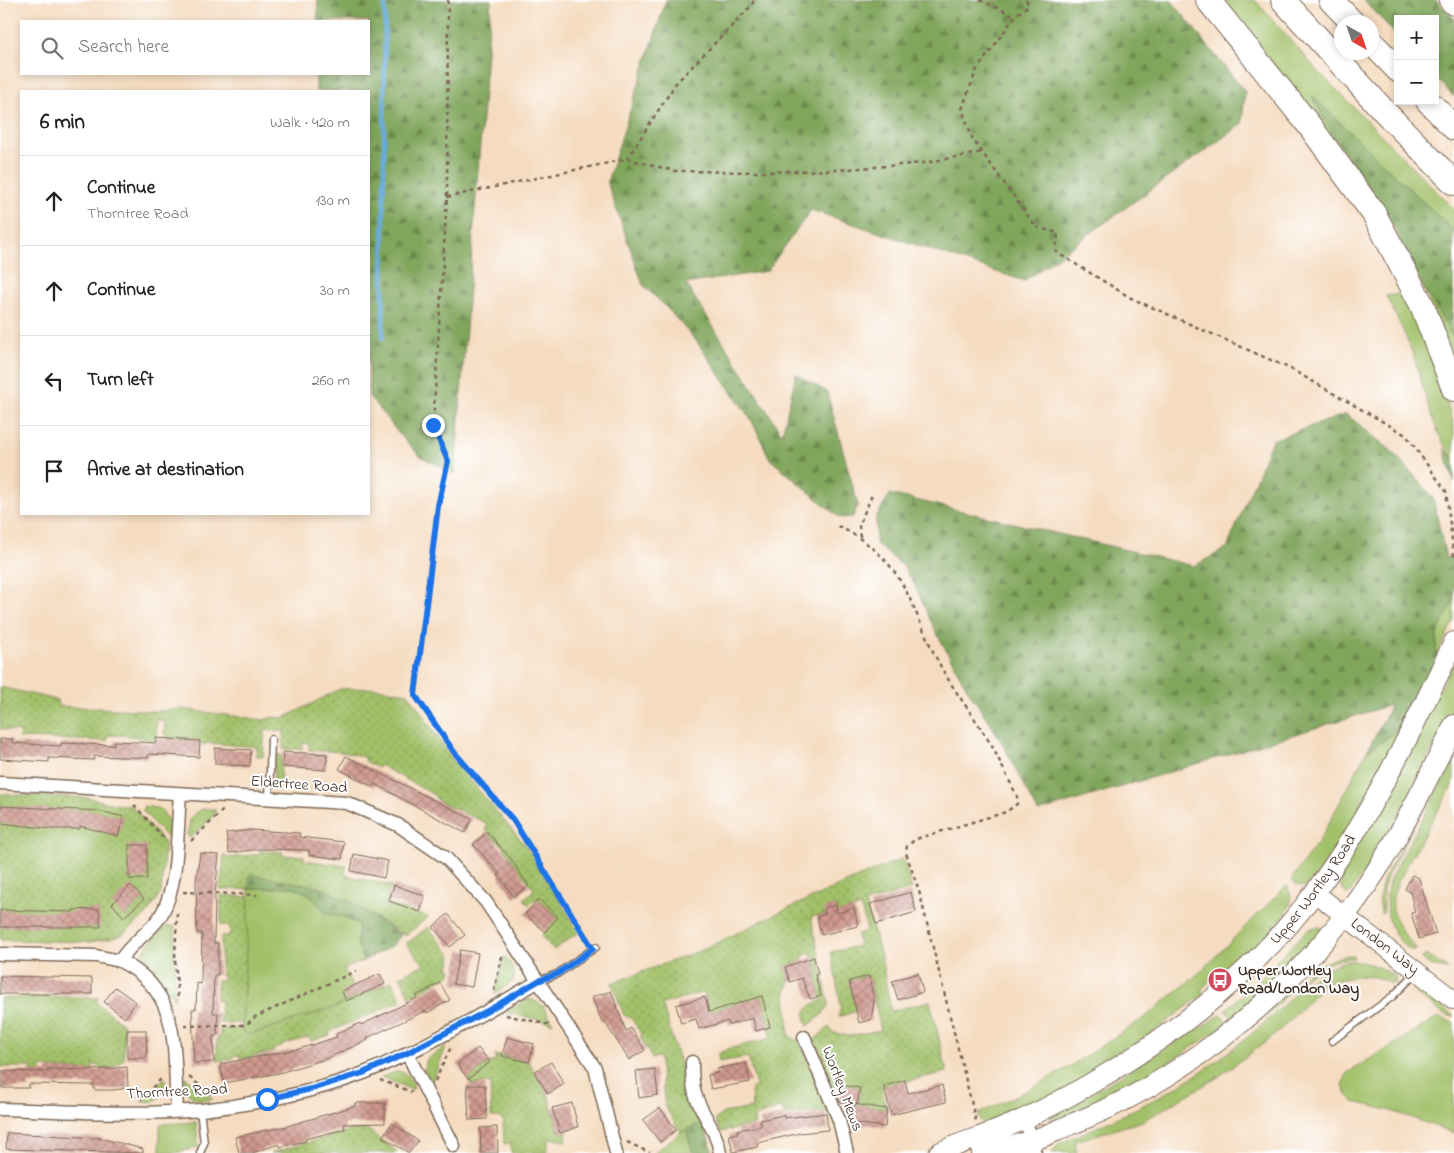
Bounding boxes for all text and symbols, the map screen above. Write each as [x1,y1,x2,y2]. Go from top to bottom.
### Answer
north arrow [1334,15,1379,60]
map controls [1394,15,1439,105]
button: + [1394,15,1439,60]
search box [20,20,370,75]
icon: search [38,34,66,62]
text: Search here [78,34,169,61]
button: − [1394,60,1439,105]
text: 6 min [40,108,85,138]
text: Walk · 420 m [270,111,350,135]
text: Continue [87,175,155,202]
icon: ahead [40,187,68,215]
text: 130 m [315,189,350,213]
text: Thorntree Road [87,202,188,226]
icon: ahead [40,277,68,305]
text: Continue [87,277,155,304]
text: 30 m [320,279,350,303]
icon: left [40,367,68,395]
text: Turn left [87,367,154,394]
text: 260 m [312,369,350,393]
route end [422,414,445,437]
icon: arrive [40,457,68,485]
text: Arrive at destination [87,457,244,484]
street label: Eldertree Road [250,770,348,800]
street label: Upper Wortley Road [1264,830,1363,950]
street label: London Way [1345,912,1424,981]
place label: Upper Wortley Road/London Way [1237,959,1359,1002]
bus stop icon: Upper Wortley Road/London Way [1207,967,1233,993]
street label: Wortley Mews [815,1043,869,1135]
street label: Thorntree Road [126,1077,228,1107]
route start [256,1088,279,1111]

